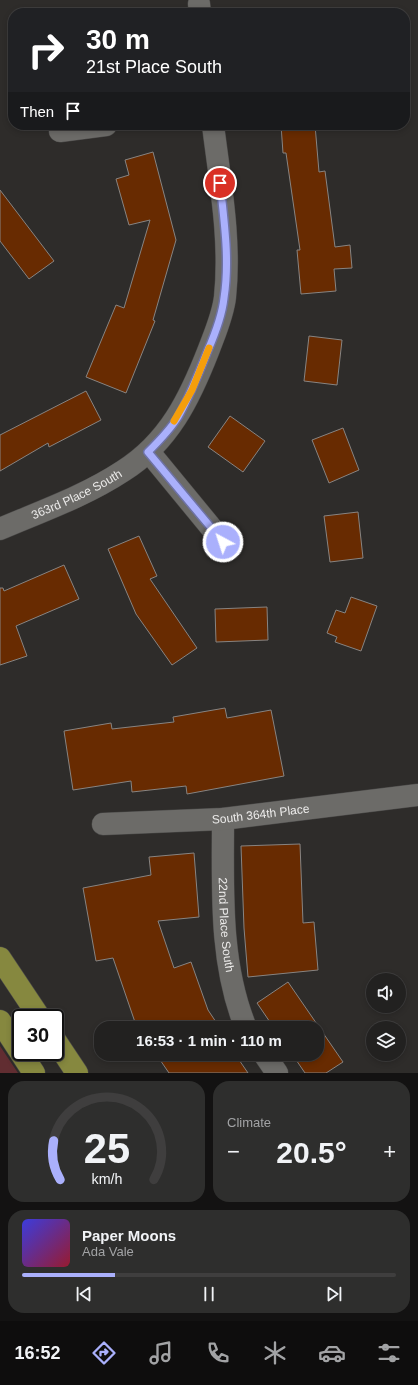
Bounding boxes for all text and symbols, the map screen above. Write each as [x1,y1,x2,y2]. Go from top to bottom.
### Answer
icon: right [20,24,72,76]
text: 30 m [86,24,150,55]
text: 21st Place South [86,57,222,77]
icon: arrive [62,100,84,122]
text: Then [20,103,54,120]
pin [203,166,237,200]
icon: arrive [209,172,231,194]
street label: 363rd Place South [29,467,124,522]
position arrow [202,521,244,563]
street label: South 364th Place [211,801,311,826]
street label: 22nd Place South [216,877,237,973]
map controls [366,973,406,1061]
button: sound [366,973,406,1013]
speed limit sign: 30 [12,1009,64,1061]
button: layers [366,1021,406,1061]
text: 16:53 · 1 min · 110 m [136,1032,282,1049]
text: Climate [227,1115,271,1130]
text: 25 [83,1124,130,1171]
text: 20.5° [276,1136,347,1169]
text: − [227,1139,240,1164]
text: + [383,1139,396,1164]
text: km/h [91,1170,122,1186]
text: Paper Moons [82,1227,176,1244]
text: Ada Vale [82,1244,134,1259]
icon: previous [73,1283,95,1305]
icon: pause [198,1283,220,1305]
icon: next [323,1283,345,1305]
icon: directions [90,1339,118,1367]
icon: music [147,1339,175,1367]
icon: phone [204,1339,232,1367]
icon: climate [261,1339,289,1367]
icon: car [318,1339,346,1367]
icon: filters [375,1339,403,1367]
text: 16:52 [15,1343,61,1363]

